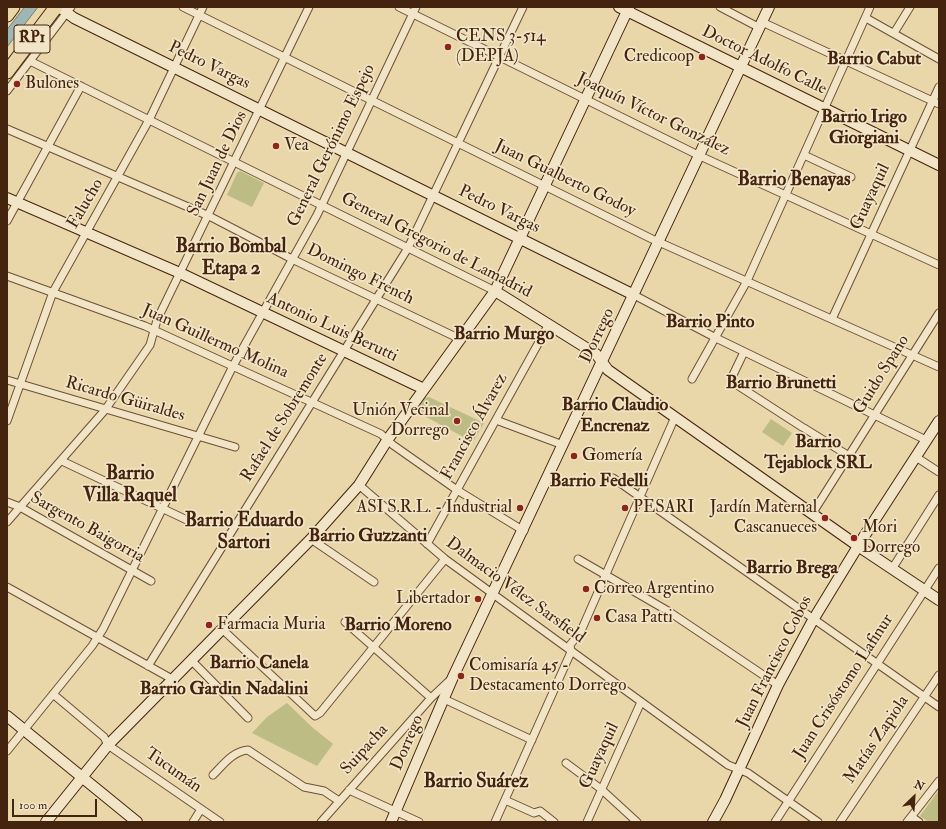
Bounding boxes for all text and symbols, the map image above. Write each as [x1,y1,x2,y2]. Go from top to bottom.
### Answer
street label: Doctor Adolfo Calle [698,22,830,100]
road number: RP1 [14,25,50,53]
place label: CENS 3-514 (DEPJA) [456,27,545,67]
street label: Pedro Vargas [165,38,253,94]
marker: CENS 3-514 (DEPJA) [443,42,453,52]
place label: Credicoop [624,47,694,67]
district label: Barrio Cabut [827,49,921,71]
marker: Credicoop [697,52,707,62]
street label: General Gerónimo Espejo [284,61,380,231]
street label: Joaquín Víctor González [573,69,733,161]
place label: Bulones [25,74,79,94]
marker: Bulones [12,79,22,89]
district label: Barrio Irigo Giorgiani [821,107,907,150]
street label: San Juan de Dios [184,108,252,220]
place label: Vea [284,136,309,156]
street label: Juan Gualberto Godoy [491,136,639,222]
marker: Vea [271,141,281,151]
street label: Guayaquil [847,161,895,233]
district label: Barrio Benayas [738,170,850,192]
street label: Falucho [64,175,108,233]
street label: Pedro Vargas [455,182,543,238]
street label: General Gregorio de Lamadrid [337,189,535,303]
district label: Barrio Bombal Etapa 2 [176,237,286,281]
street label: Domingo French [303,240,417,310]
street label: Antonio Luis Berutti [263,289,401,367]
street label: Juan Guillermo Molina [139,301,291,383]
street label: Dorrego [576,305,620,367]
district label: Barrio Pinto [666,312,754,334]
district label: Barrio Murgo [454,324,554,346]
street label: Guido Spano [850,332,914,418]
street label: Rafael de Sobremonte [237,350,333,486]
street label: Francisco Álvarez [437,370,513,484]
street label: Ricardo Güiraldes [63,373,187,427]
district label: Barrio Brunetti [726,373,836,395]
district label: Barrio Claudio Encrenaz [562,395,668,438]
place label: Unión Vecinal Dorrego [352,401,449,441]
marker: Unión Vecinal Dorrego [452,416,462,426]
district label: Barrio Tejablock SRL [764,432,872,474]
place label: Gomería [582,446,643,466]
marker: Gomería [569,451,579,461]
district label: Barrio Villa Raquel [83,464,177,508]
district label: Barrio Fedelli [550,471,648,493]
street label: Sargento Baigorria [26,488,148,568]
place label: ASI S.R.L. - Industrial [357,498,512,518]
place label: PESARI [633,498,694,518]
place label: Jardín Maternal Cascanueces [710,498,817,538]
marker: ASI S.R.L. - Industrial [515,503,525,513]
marker: PESARI [620,503,630,513]
district label: Barrio Eduardo Sartori [185,511,303,555]
marker: Jardín Maternal Cascanueces [820,513,830,523]
place label: Mori Dorrego [862,518,920,558]
district label: Barrio Guzzanti [309,526,427,548]
marker: Mori Dorrego [849,533,859,543]
street label: Dalmacio Vélez Sarsfield [441,534,589,648]
district label: Barrio Brega [746,558,838,580]
place label: Correo Argentino [594,579,714,599]
marker: Correo Argentino [581,584,591,594]
place label: Libertador [396,589,470,609]
street label: Juan Francisco Cobos [733,592,817,732]
marker: Libertador [473,594,483,604]
place label: Casa Patti [605,608,673,628]
street label: Juan Crisóstomo Lafinur [790,611,898,763]
marker: Casa Patti [592,613,602,623]
place label: Farmacia Muria [217,615,325,635]
district label: Barrio Moreno [344,615,452,637]
marker: Farmacia Muria [204,620,214,630]
district label: Barrio Canela [209,653,309,675]
place label: Comisaría 45 - Destacamento Dorrego [469,656,627,696]
marker: Comisaría 45 - Destacamento Dorrego [456,671,466,681]
district label: Barrio Gardin Nadalini [140,679,308,701]
street label: Matías Zapiola [840,692,914,788]
street label: Dorrego [387,712,429,774]
street label: Guayaquil [576,720,624,792]
street label: Suipacha [337,721,393,779]
street label: Tucumán [141,744,205,798]
district label: Barrio Suárez [424,772,528,794]
north arrow [894,777,934,817]
text: N [912,778,926,794]
scale bar [14,791,99,817]
text: 100 m [19,798,47,813]

